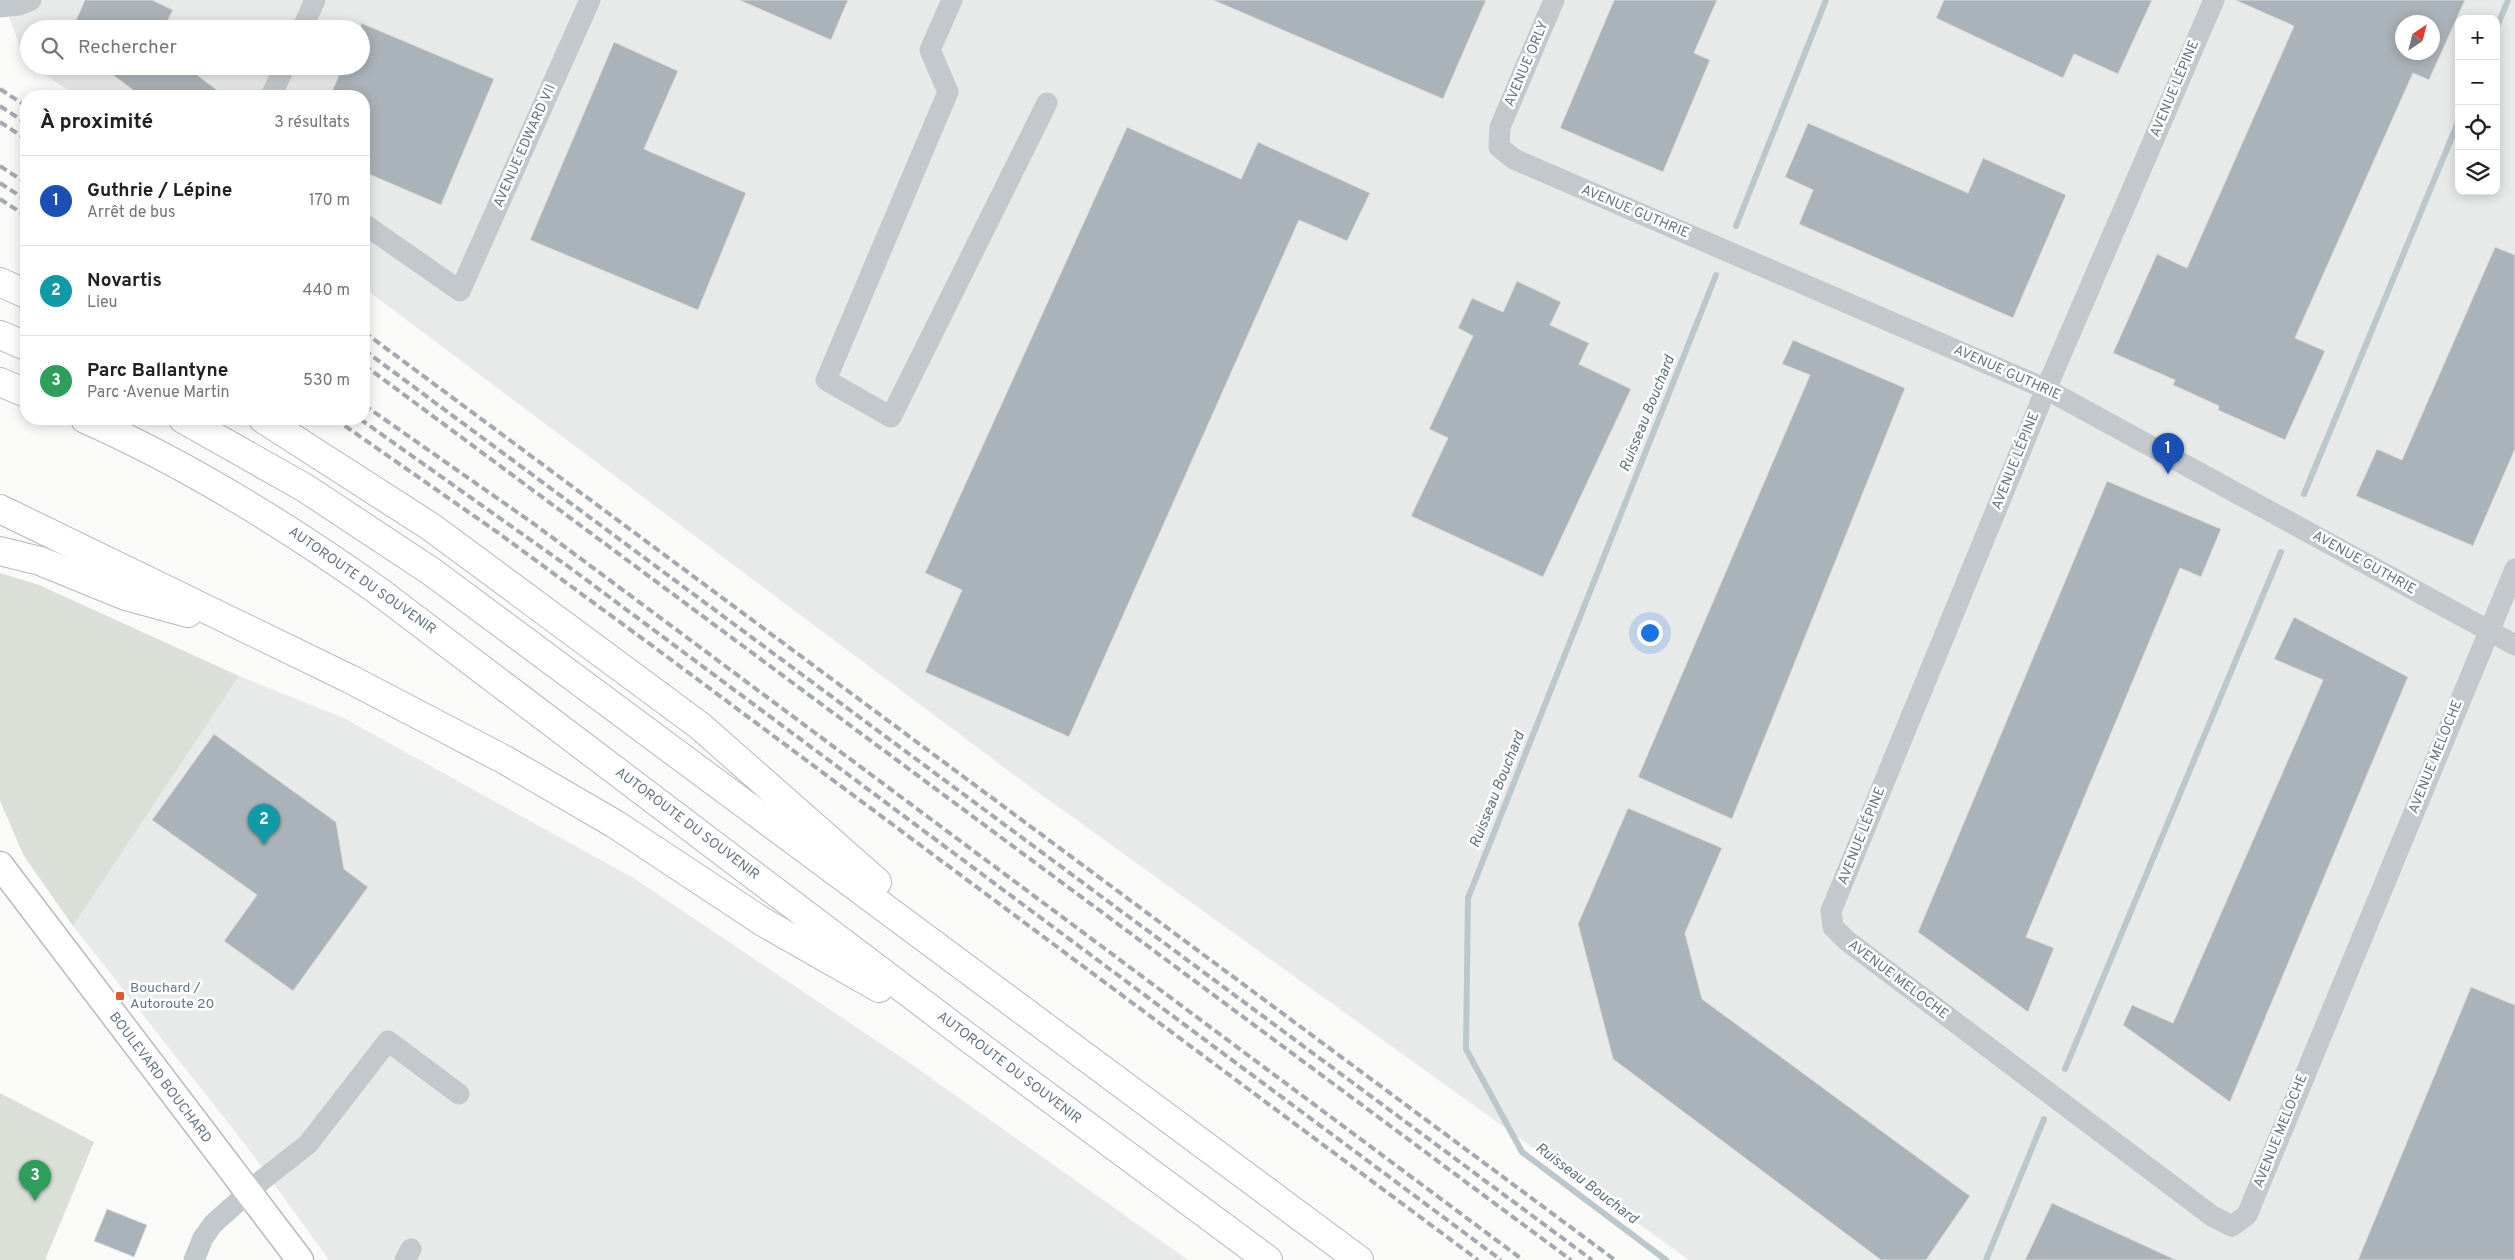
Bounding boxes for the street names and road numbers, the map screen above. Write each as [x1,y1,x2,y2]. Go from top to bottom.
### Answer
street label: AVENUE ORLY [1501,18,1553,109]
street label: AVENUE LÉPINE [2146,38,2203,140]
street label: AVENUE EDWARD VII [490,82,560,210]
street label: AVENUE GUTHRIE [1579,182,1691,242]
street label: AVENUE GUTHRIE [1951,342,2063,404]
street label: AVENUE LÉPINE [1988,409,2043,512]
street label: AUTOROUTE DU SOUVENIR [285,524,439,638]
street label: AVENUE GUTHRIE [2309,528,2419,598]
street label: AVENUE MELOCHE [2405,698,2467,816]
street label: AUTOROUTE DU SOUVENIR [612,764,762,884]
street label: AVENUE LÉPINE [1834,784,1889,887]
street label: AVENUE MELOCHE [1844,937,1952,1023]
street label: AUTOROUTE DU SOUVENIR [934,1008,1084,1128]
street label: BOULEVARD BOUCHARD [105,1009,215,1147]
street label: AVENUE MELOCHE [2250,1072,2312,1190]

